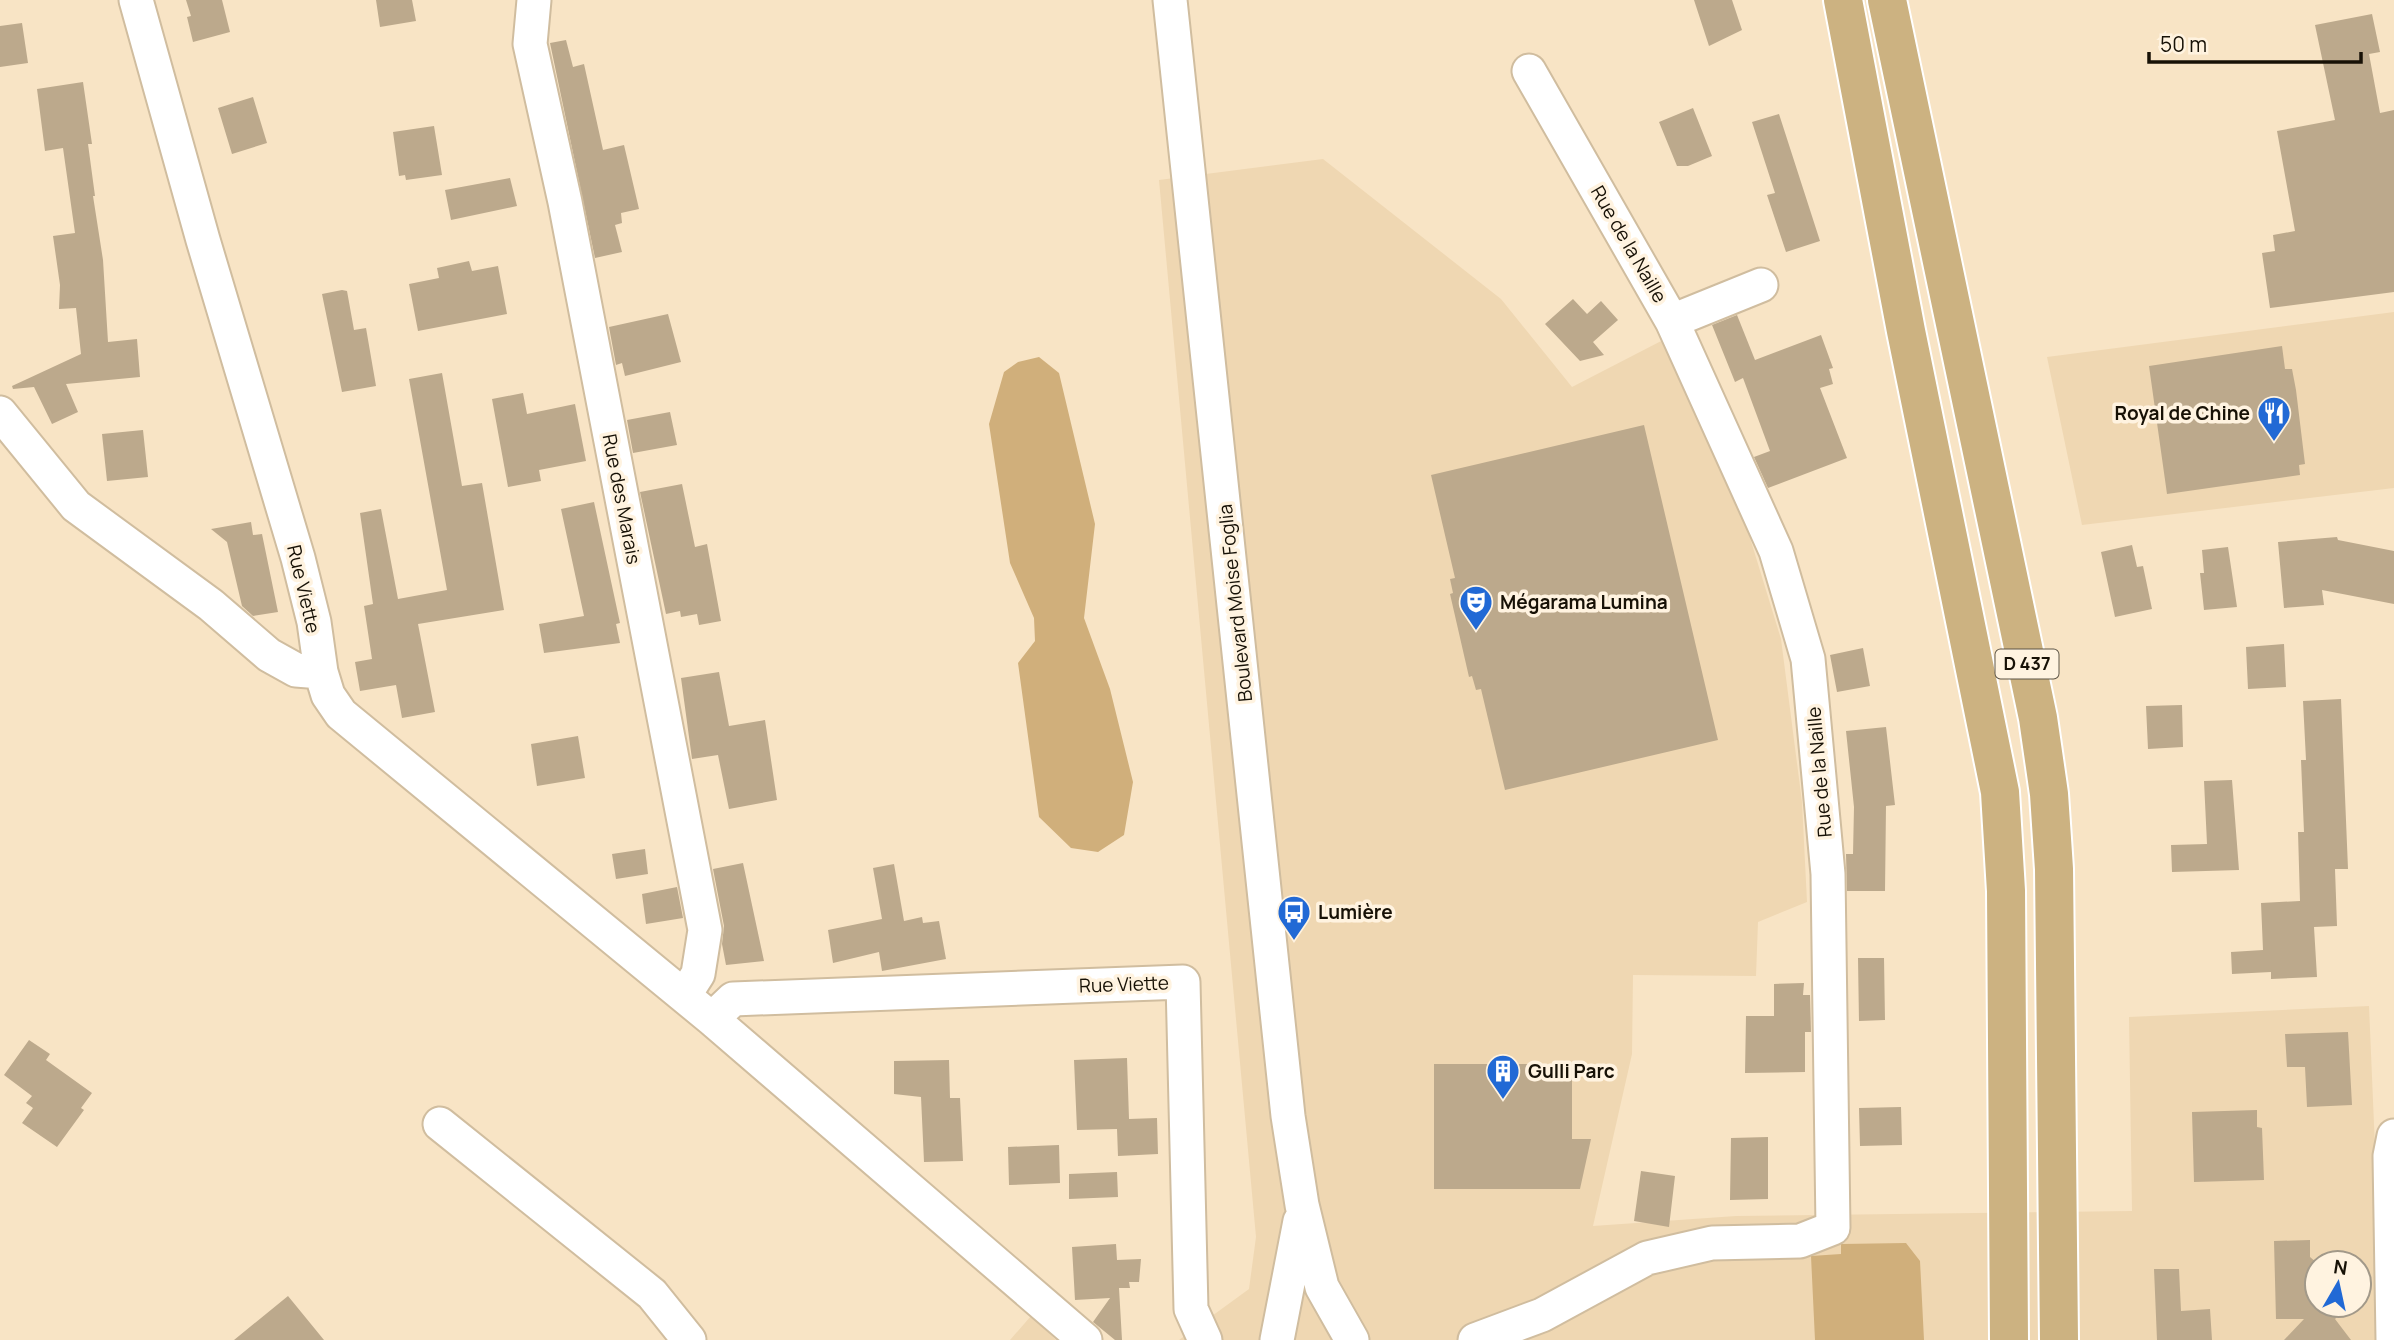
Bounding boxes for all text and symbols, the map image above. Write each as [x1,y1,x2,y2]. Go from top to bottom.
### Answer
scale bar [2149,21,2361,65]
text: 50 m [2160,30,2207,58]
street label: Rue de la Naille [1585,181,1673,307]
restaurant icon: Royal de Chine [2255,394,2293,443]
place label: Royal de Chine [2114,400,2250,426]
street label: Rue des Marais [597,432,647,566]
street label: Boulevard Moise Foglia [1212,503,1258,703]
street label: Rue Viette [281,542,327,636]
theatre icon: Mégarama Lumina [1457,583,1495,632]
place label: Mégarama Lumina [1500,589,1668,615]
road number: D 437 [1996,650,2058,678]
street label: Rue de la Naille [1800,706,1838,838]
bus stop icon: Lumière [1275,893,1313,942]
place label: Lumière [1318,899,1393,925]
street label: Rue Viette [1079,969,1169,999]
building icon: Gulli Parc [1484,1052,1522,1101]
place label: Gulli Parc [1528,1058,1615,1084]
north arrow [2303,1249,2373,1319]
text: N [2332,1253,2349,1281]

